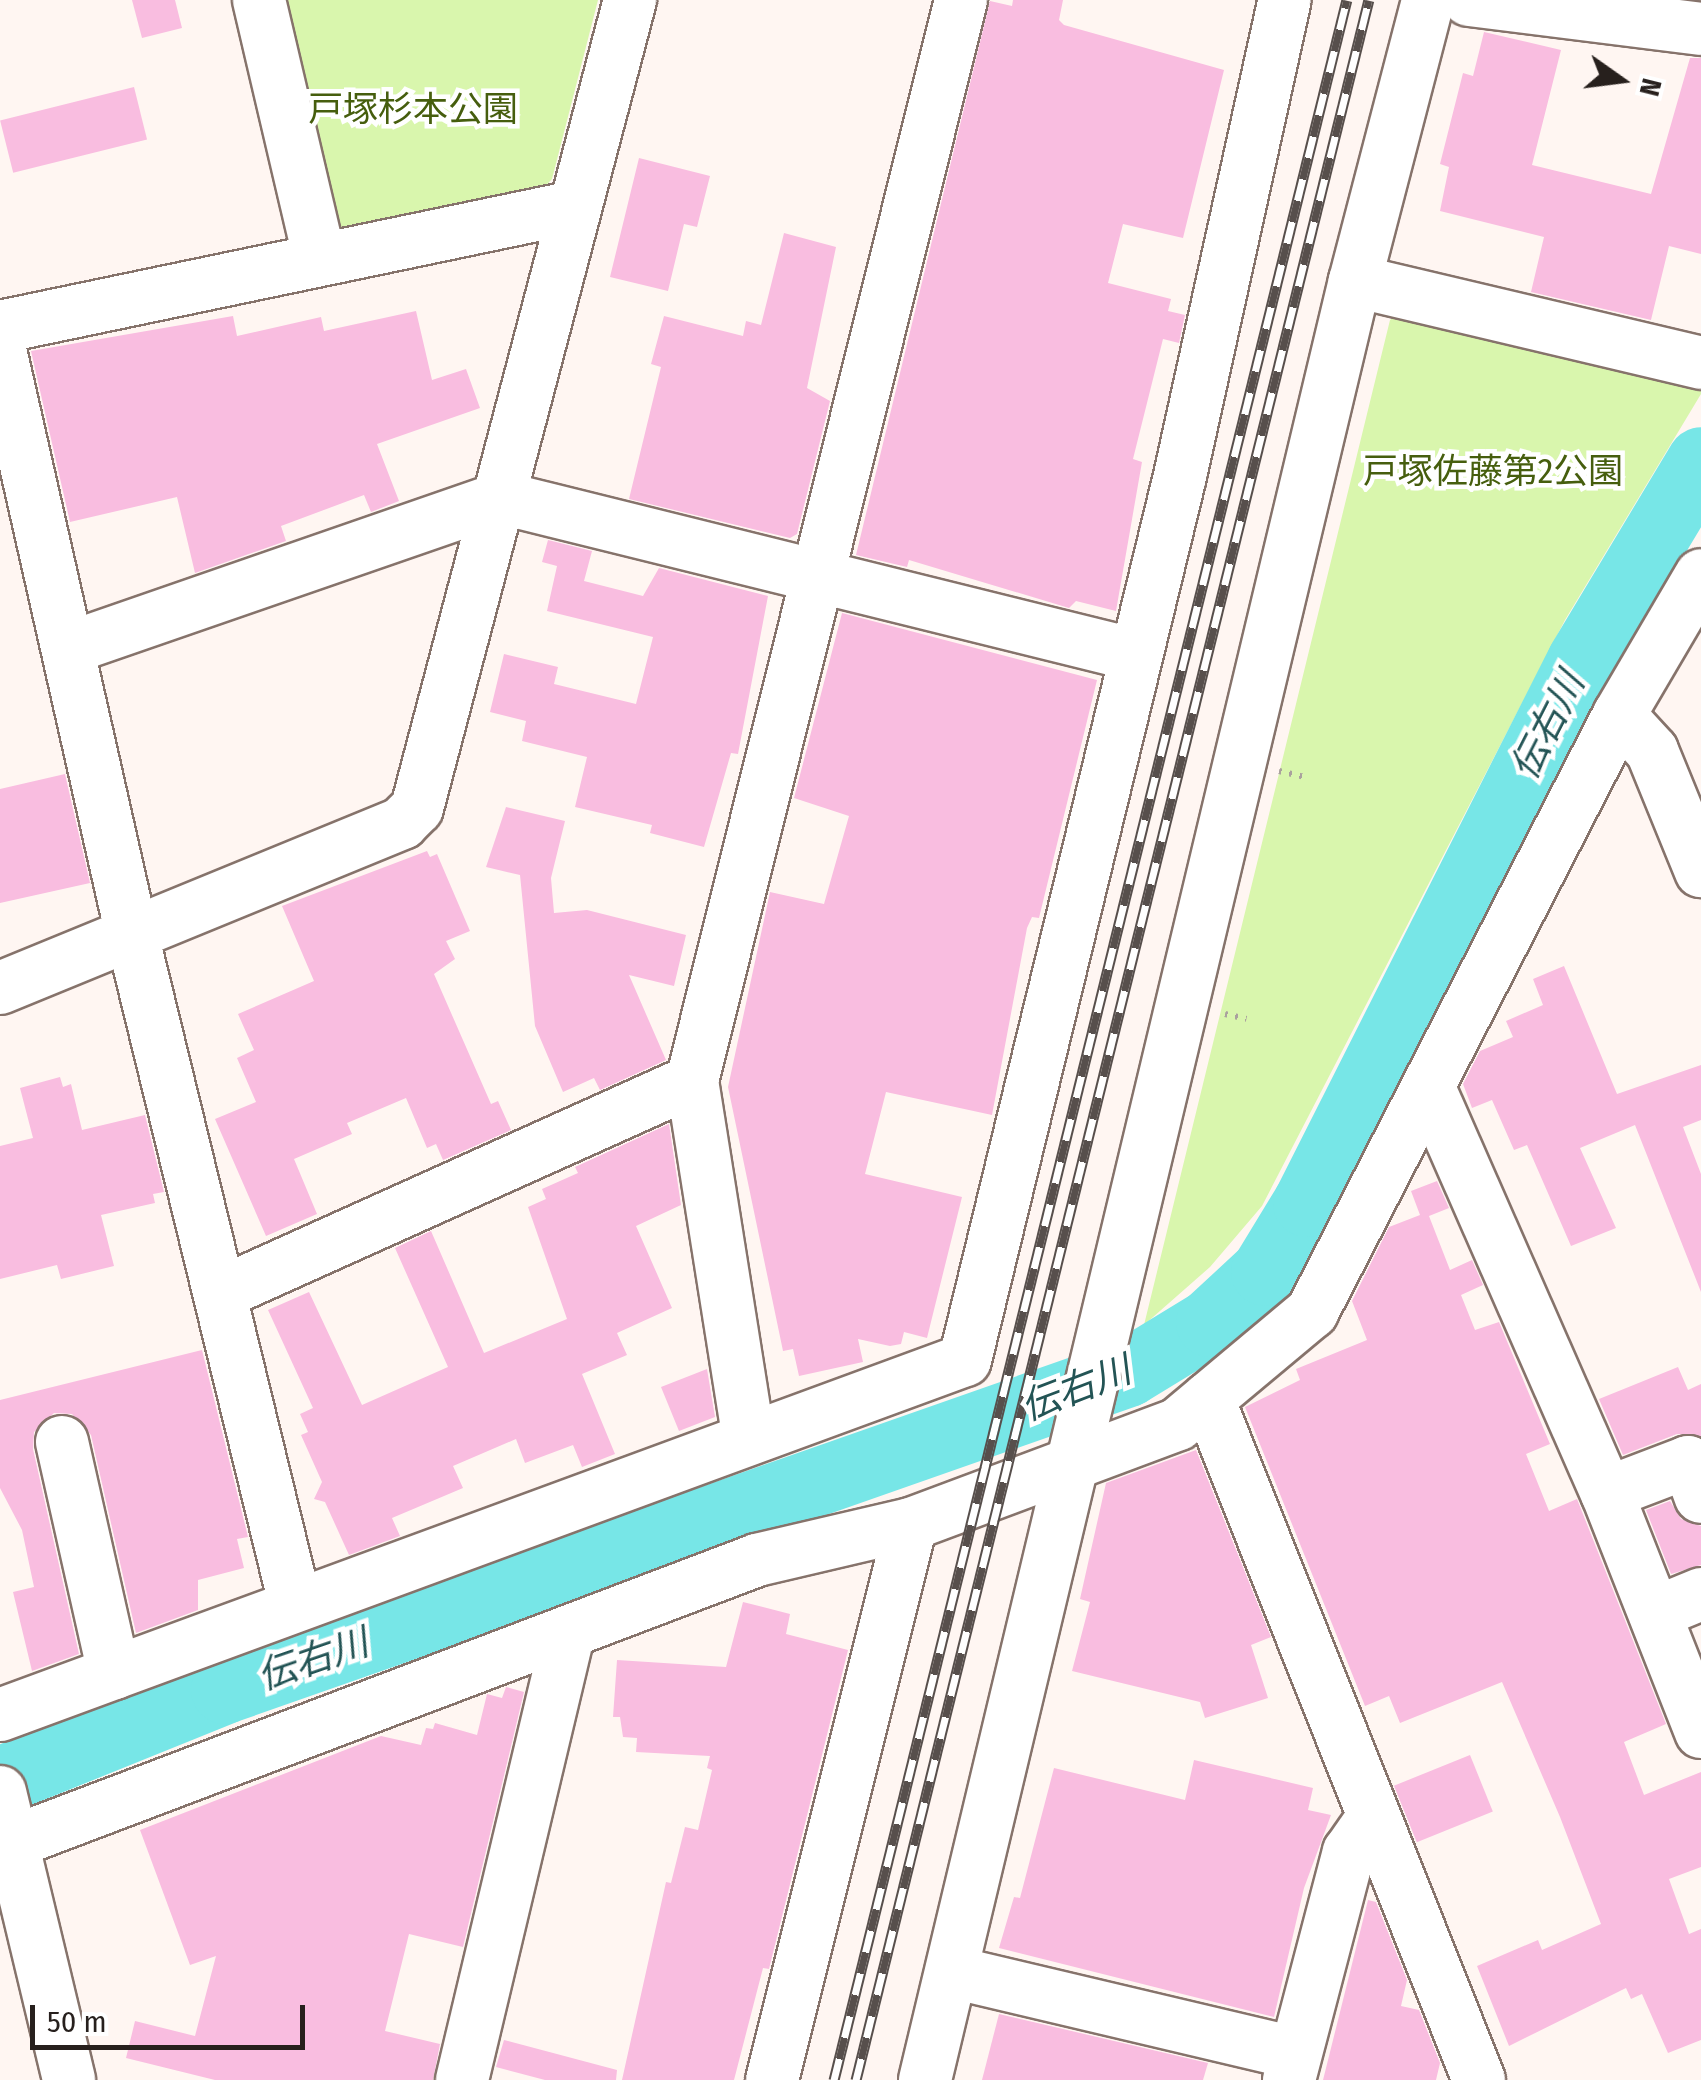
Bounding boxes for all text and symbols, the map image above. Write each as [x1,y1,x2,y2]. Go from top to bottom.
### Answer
north arrow [1571,30,1671,130]
text: N [1633,75,1669,100]
park label: 戸塚杉本公園 [308,88,518,130]
park label: 戸塚佐藤第2公園 [1363,450,1623,492]
water label: 伝右川 [1502,665,1594,787]
water label: 伝右川 [1015,1347,1137,1431]
water label: 伝右川 [252,1620,374,1700]
scale bar [35,1985,310,2047]
text: 50 m [47,2004,107,2040]

